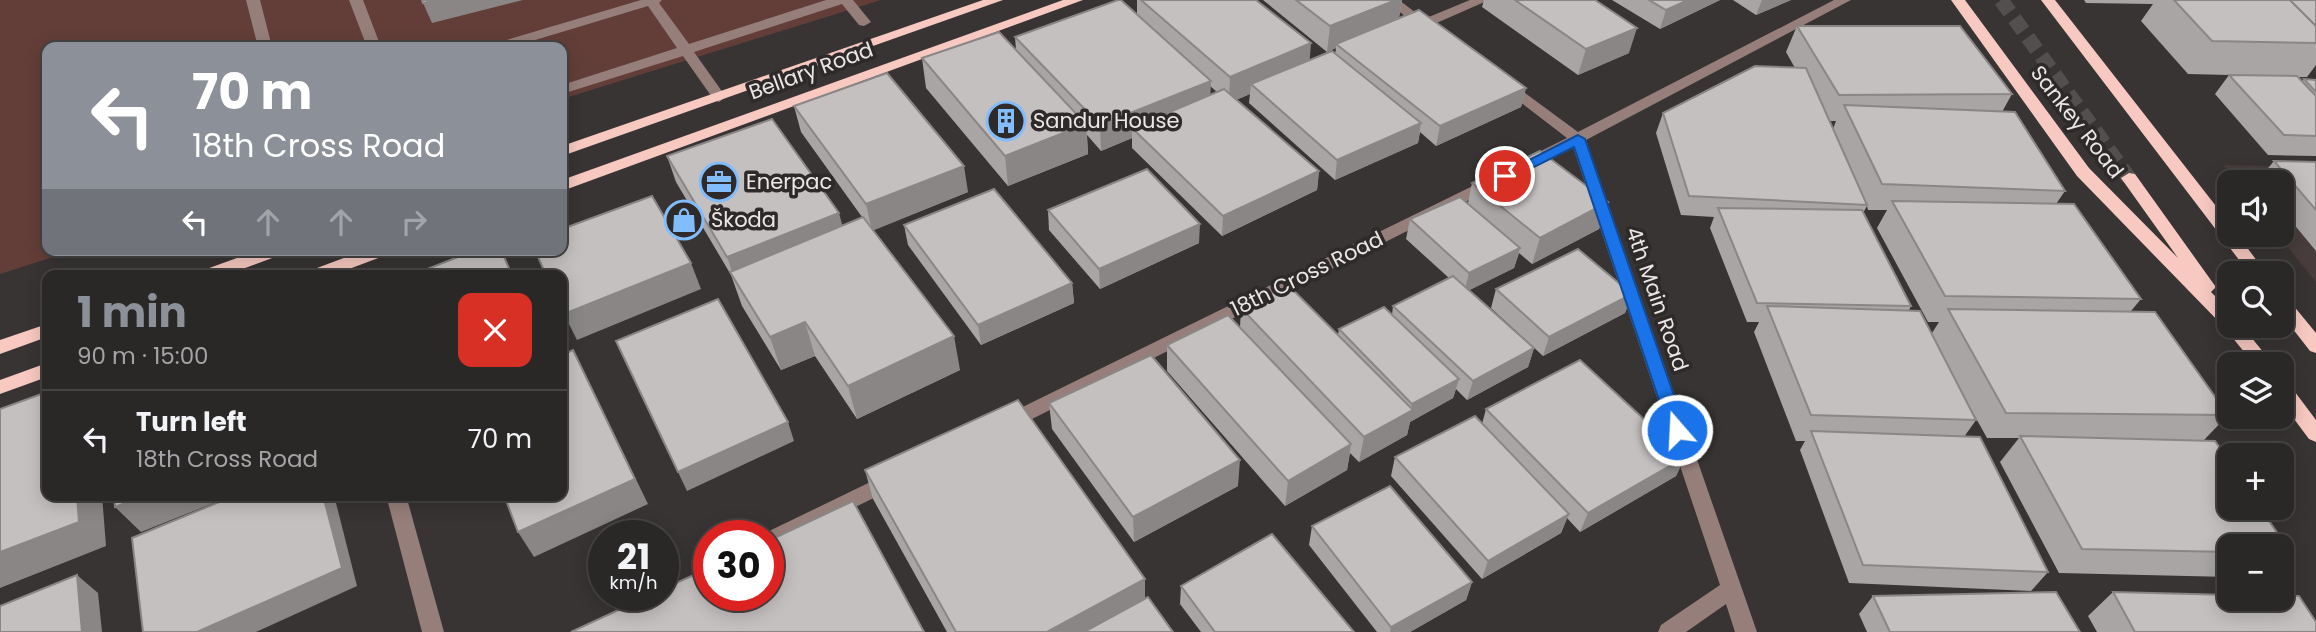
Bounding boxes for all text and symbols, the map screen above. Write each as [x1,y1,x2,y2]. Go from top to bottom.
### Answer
street label: Bellary Road [745,35,877,106]
text: 70 m [192,58,312,126]
street label: Sankey Road [2024,59,2131,184]
icon: left [77,70,168,161]
building icon: Sandur House [985,100,1027,142]
place label: Sandur House [1033,106,1179,135]
text: 18th Cross Road [192,123,445,168]
pin [1475,146,1535,206]
icon: arrive [1486,157,1524,195]
office icon: Enerpac [698,161,740,203]
place label: Enerpac [746,167,832,196]
map controls [2217,170,2294,611]
button: sound [2217,170,2294,247]
shop icon: Škoda [663,199,705,241]
icon: left [176,203,214,241]
icon: ahead [249,203,287,241]
icon: ahead [322,203,360,241]
icon: right [395,203,433,241]
place label: Škoda [711,205,776,234]
street label: 4th Main Road [1619,223,1696,375]
street label: 18th Cross Road [1226,224,1388,323]
button: search [2217,261,2294,338]
text: 1 min [77,283,187,342]
button: close [458,293,532,367]
text: 90 m · 15:00 [77,340,209,372]
button: layers [2217,352,2294,429]
position arrow [1640,393,1714,467]
text: Turn left [136,404,247,440]
icon: left [77,420,115,458]
text: 70 m [468,421,532,457]
text: 18th Cross Road [136,443,318,475]
button: + [2217,443,2294,520]
speed limit sign: 30 [693,520,784,611]
text: 21 [617,532,650,581]
button: − [2217,534,2294,611]
text: km/h [610,570,657,595]

